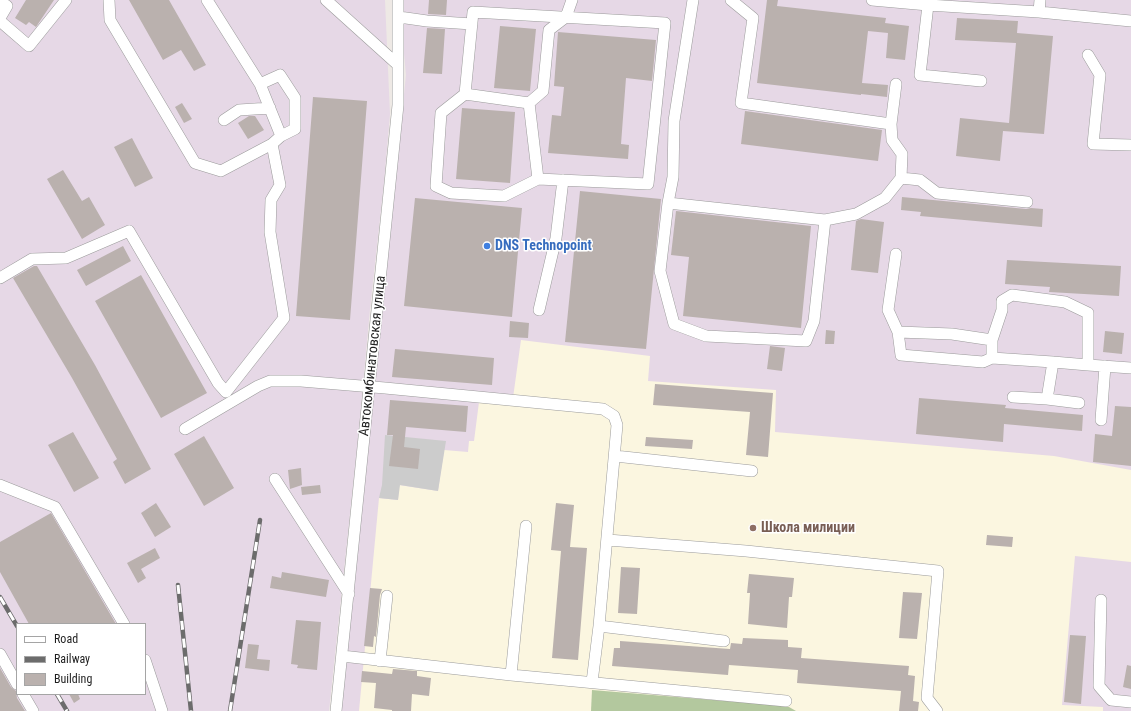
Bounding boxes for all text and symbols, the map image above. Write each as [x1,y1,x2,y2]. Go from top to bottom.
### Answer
place label: DNS Technopoint [495,238,592,254]
marker: DNS Technopoint [482,241,492,251]
street label: Автокомбинатовская улица [356,275,390,437]
place label: Школа милиции [761,520,855,536]
marker: Школа милиции [748,523,758,533]
legend [16,623,146,695]
text: Road [54,632,78,646]
text: Railway [54,652,90,666]
text: Building [54,672,92,686]

